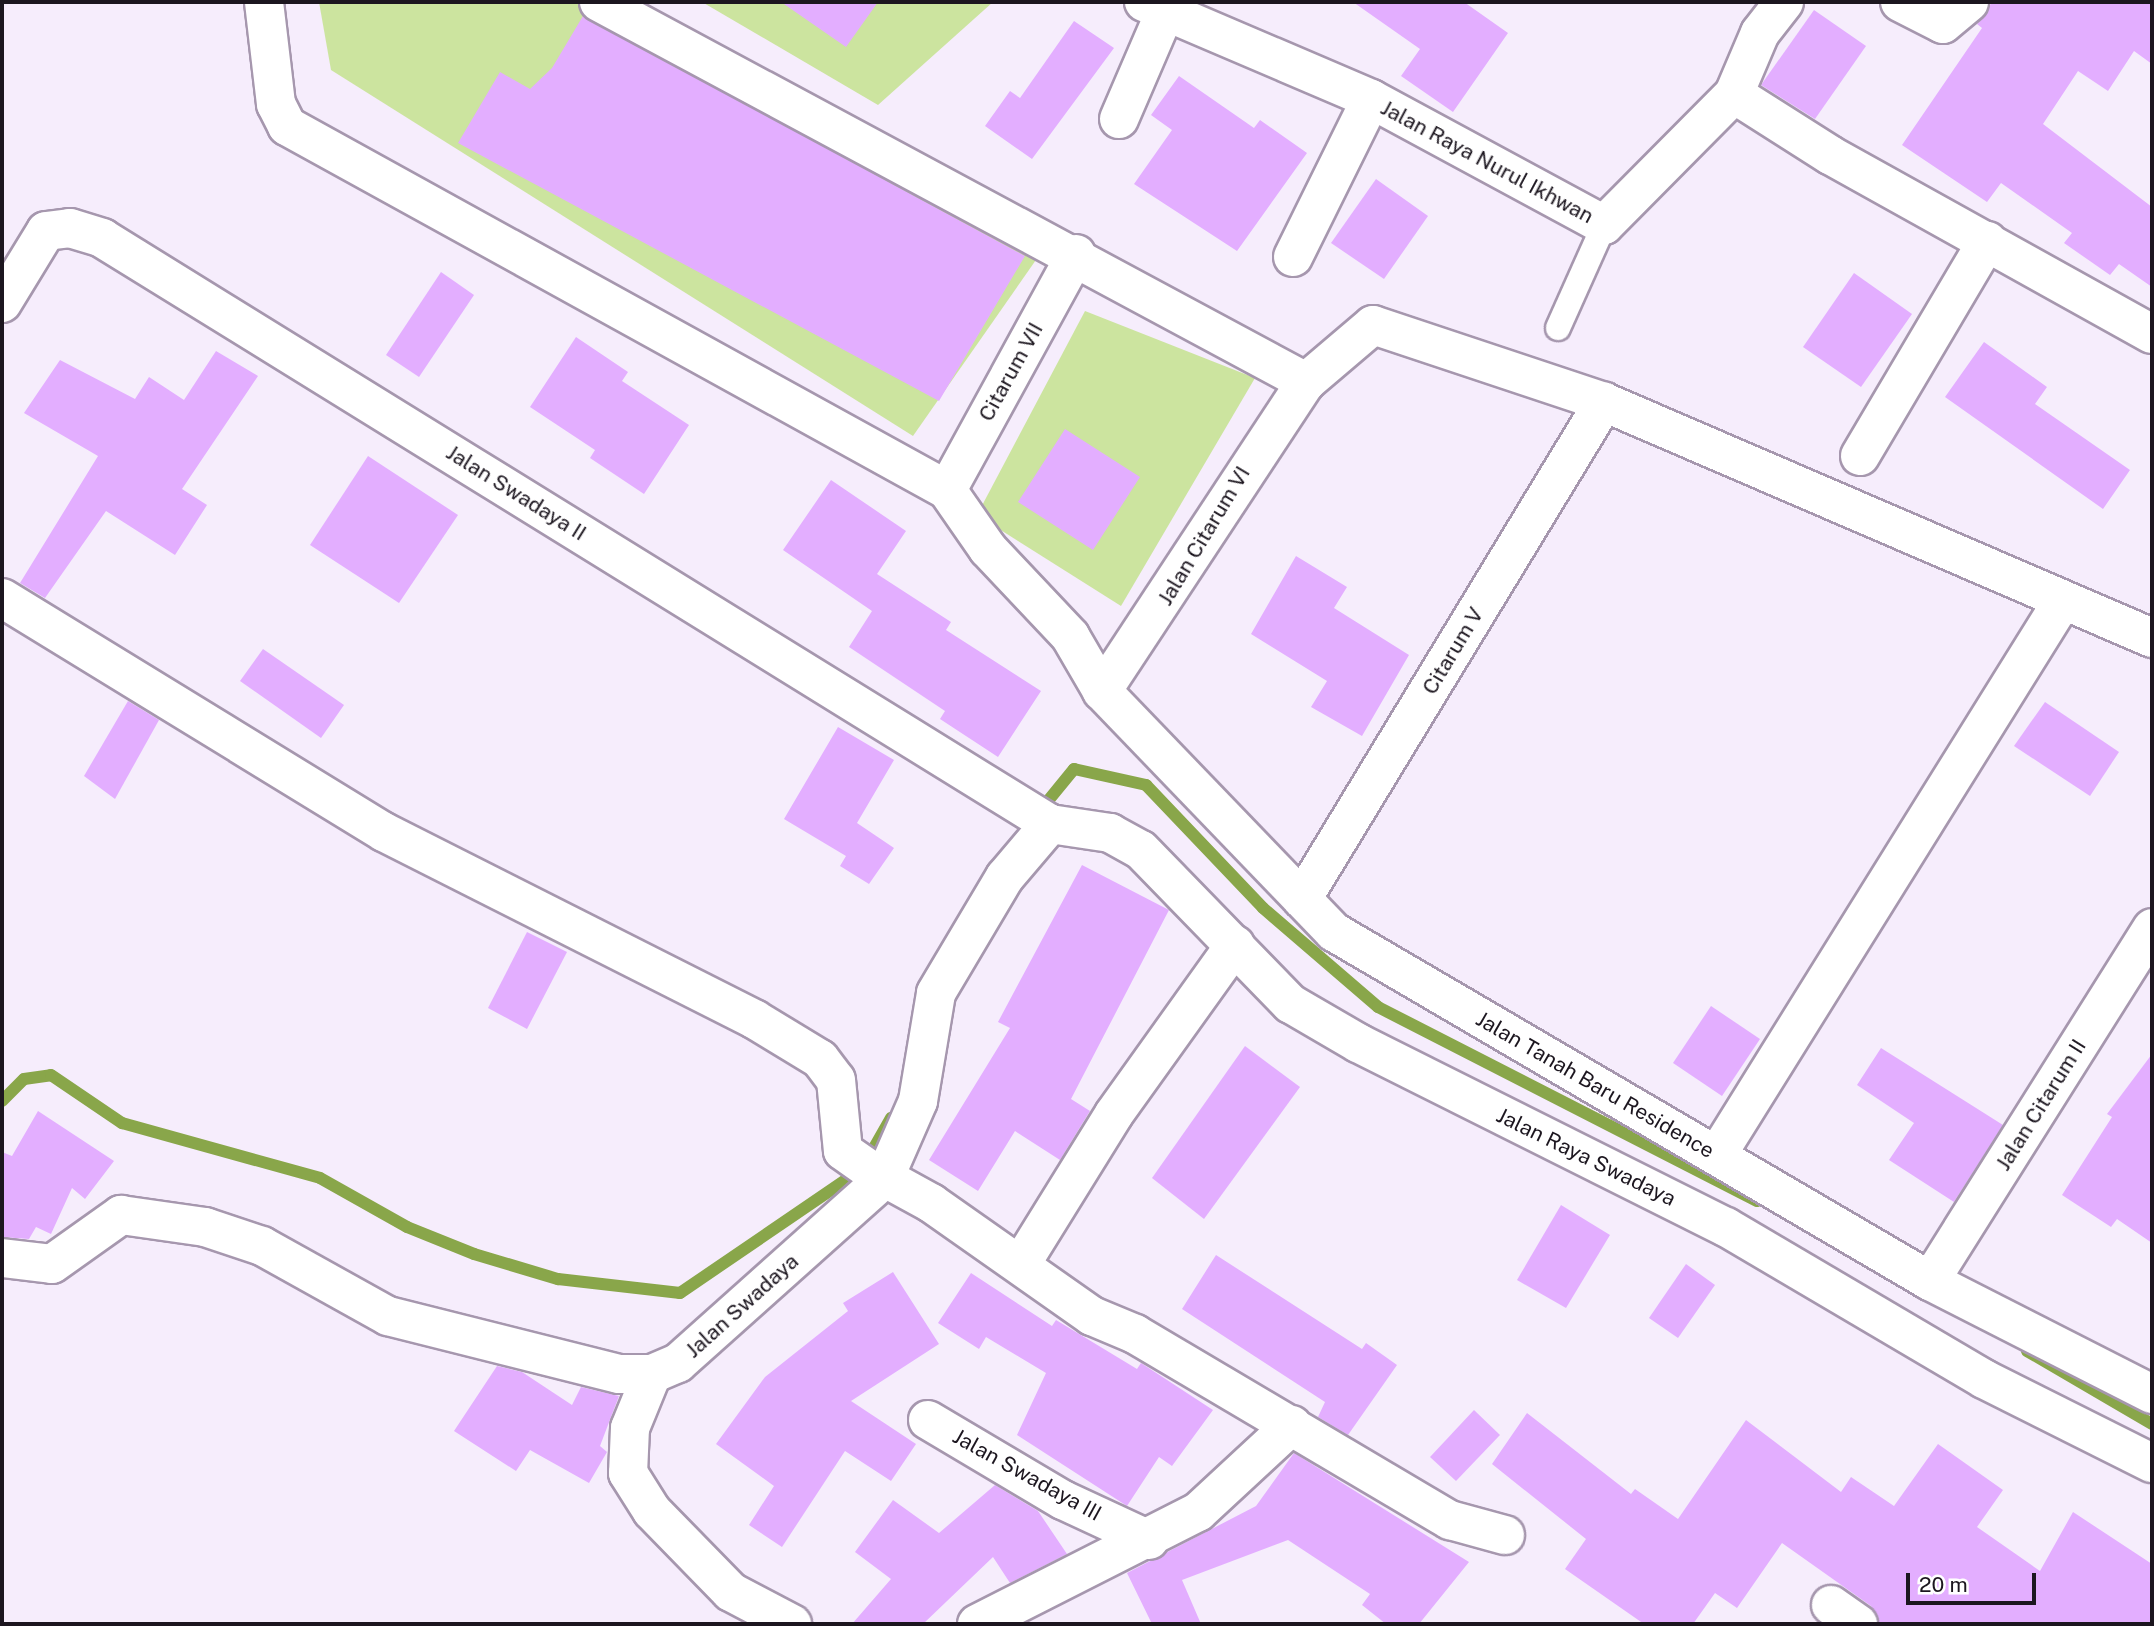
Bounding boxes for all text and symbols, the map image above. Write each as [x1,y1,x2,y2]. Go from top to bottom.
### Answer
street label: Jalan Raya Nurul Ikhwan [1376,95,1598,229]
street label: Citarum VII [974,318,1048,426]
street label: Jalan Swadaya II [441,440,591,546]
street label: Jalan Citarum VI [1152,462,1256,610]
street label: Citarum V [1417,603,1489,699]
street label: Jalan Tanah Baru Residence [1471,1006,1719,1164]
street label: Jalan Citarum II [1991,1035,2091,1175]
street label: Jalan Raya Swadaya [1492,1103,1680,1211]
street label: Jalan Swadaya [680,1249,804,1363]
street label: Jalan Swadaya III [948,1424,1106,1526]
scale bar [1909,1560,2038,1604]
text: 20 m [1919,1572,1968,1597]

